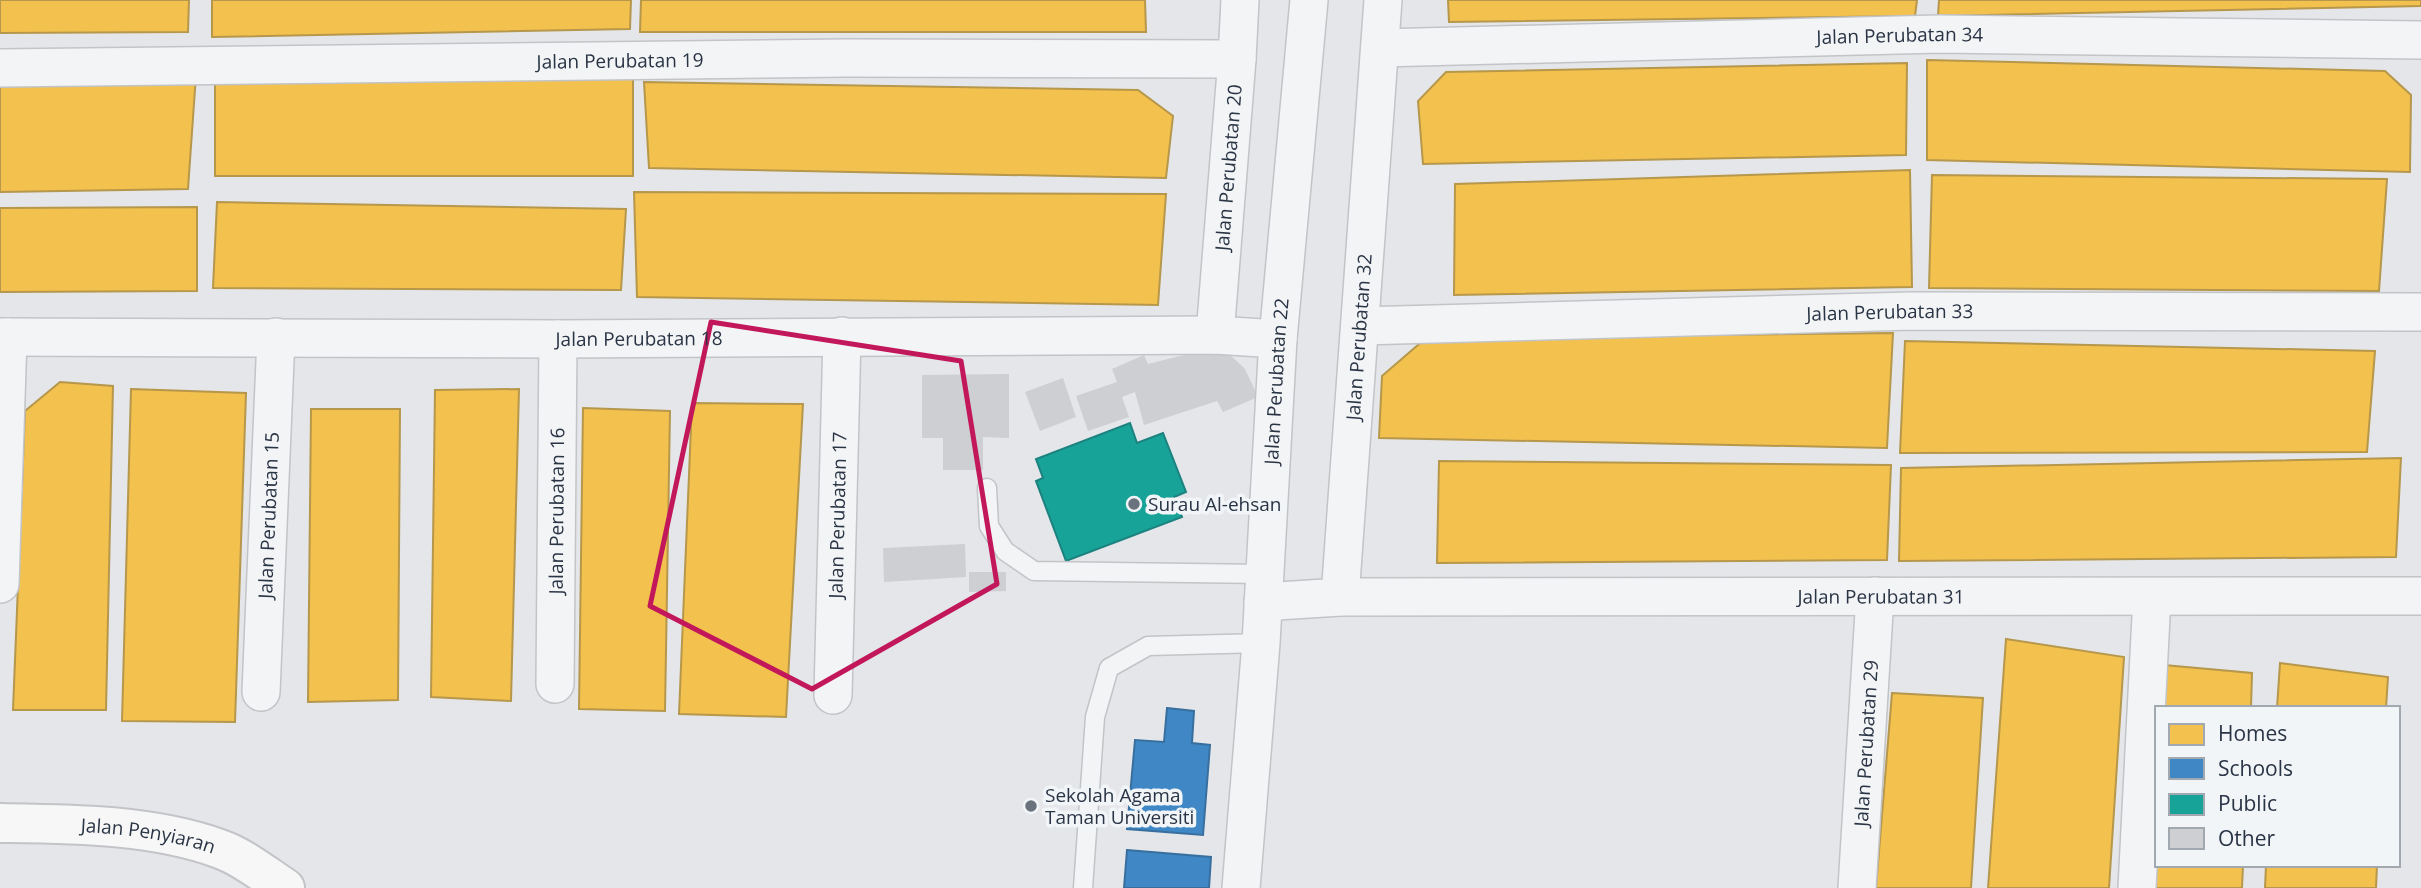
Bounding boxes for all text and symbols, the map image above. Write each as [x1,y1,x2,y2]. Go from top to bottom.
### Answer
street label: Jalan Perubatan 34 [1814,21,1984,50]
street label: Jalan Perubatan 19 [534,47,704,75]
street label: Jalan Perubatan 20 [1209,83,1248,254]
street label: Jalan Perubatan 32 [1340,253,1378,423]
street label: Jalan Perubatan 22 [1258,297,1295,467]
street label: Jalan Perubatan 33 [1804,298,1973,327]
street label: Jalan Perubatan 18 [553,325,723,352]
street label: Jalan Perubatan 16 [543,427,570,597]
street label: Jalan Perubatan 15 [252,431,285,601]
street label: Jalan Perubatan 17 [822,431,853,601]
place label: Surau Al-ehsan [1148,491,1282,517]
marker: Surau Al-ehsan [1126,496,1142,512]
street label: Jalan Perubatan 31 [1795,583,1965,610]
street label: Jalan Perubatan 29 [1848,659,1884,829]
legend [2155,706,2400,867]
text: Homes [2218,719,2287,747]
text: Schools [2218,754,2293,782]
place label: Sekolah Agama Taman Universiti [1045,782,1194,830]
text: Public [2218,789,2277,817]
marker: Sekolah Agama Taman Universiti [1023,798,1039,814]
street label: Jalan Penyiaran [78,812,219,859]
text: Other [2218,824,2275,852]

